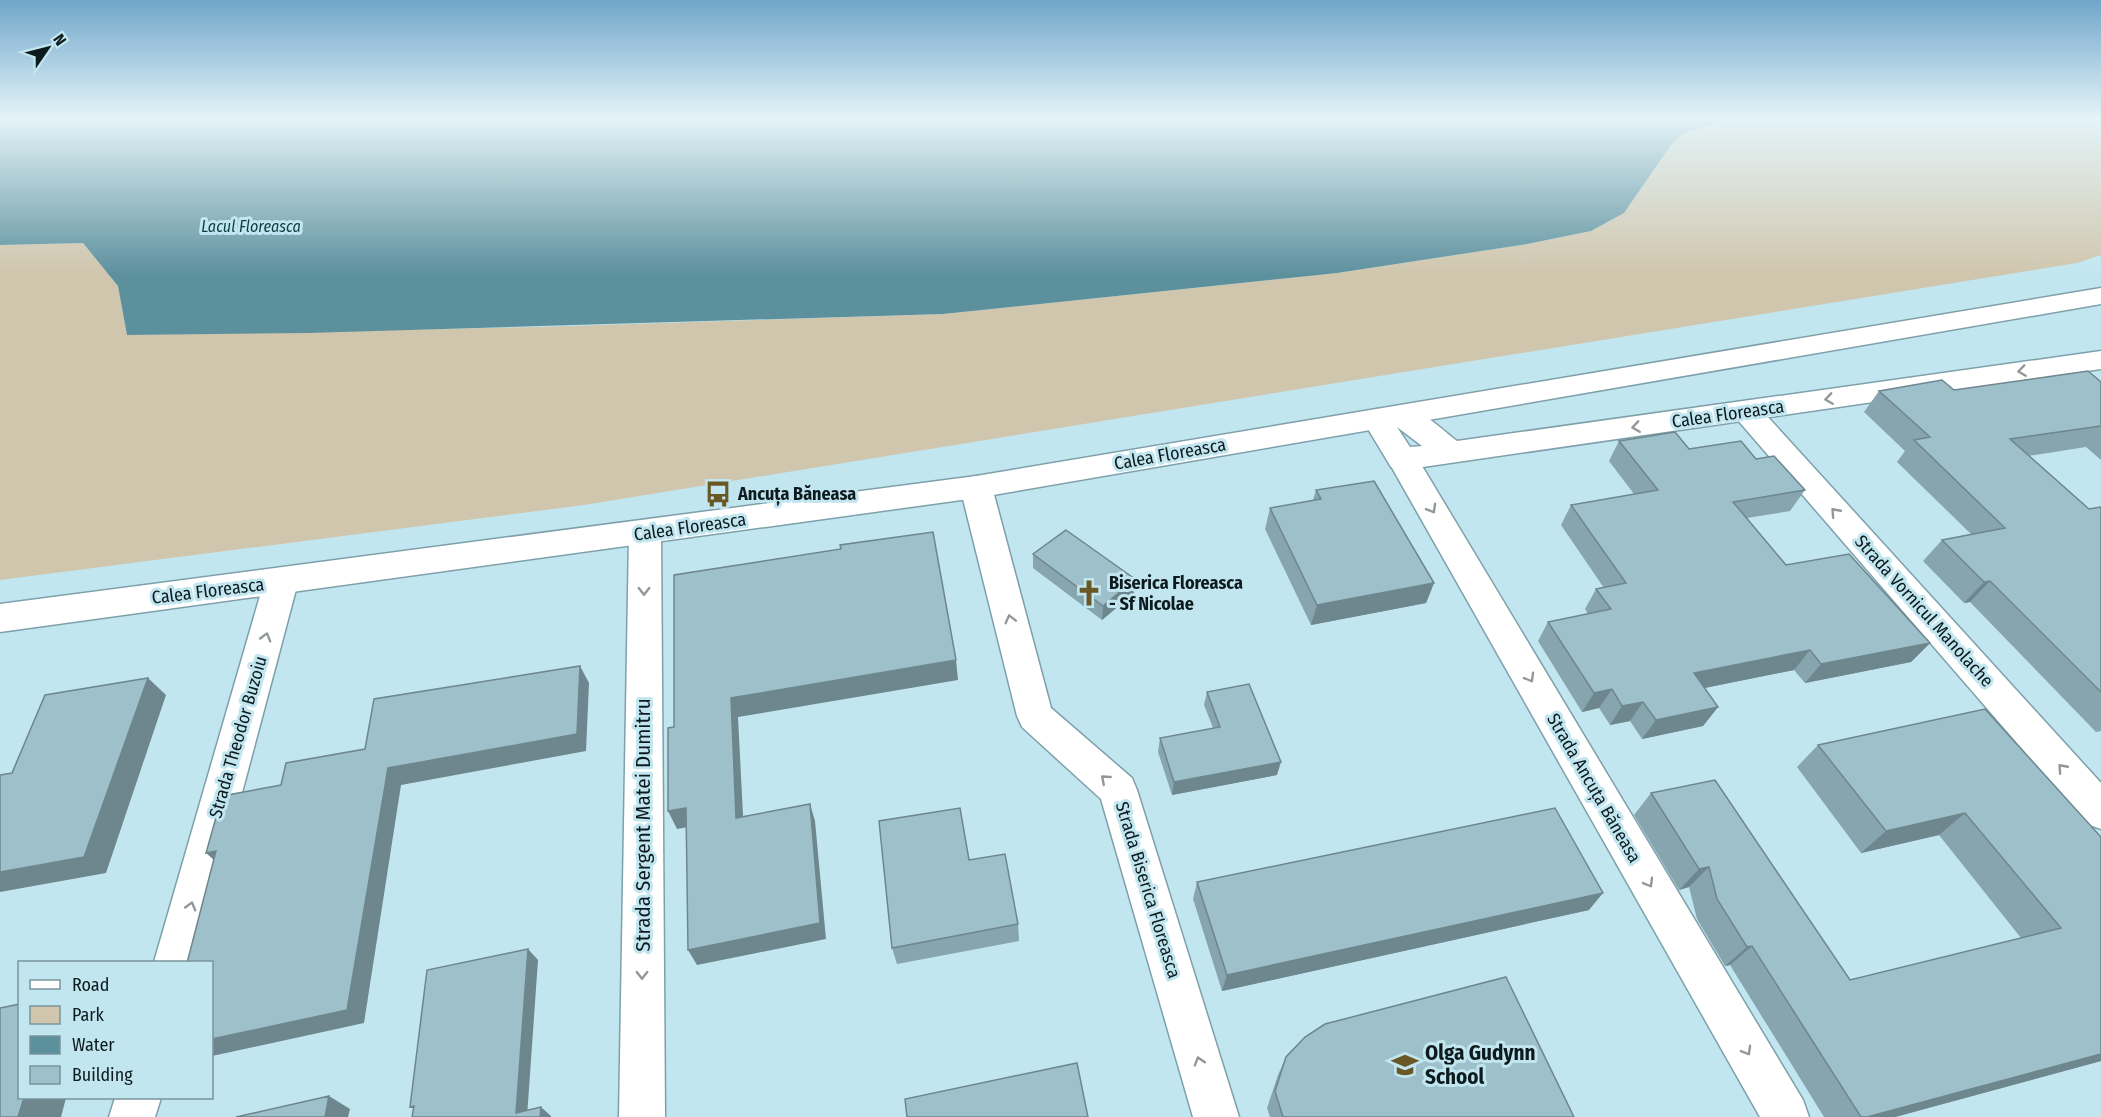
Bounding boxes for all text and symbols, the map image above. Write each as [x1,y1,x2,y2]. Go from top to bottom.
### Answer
north arrow [18,18,78,78]
text: N [49,30,70,49]
water label: Lacul Floreasca [201,217,301,236]
one-way arrow [2018,365,2027,377]
one-way arrow [1825,393,1834,405]
street label: Calea Floreasca [1670,395,1786,433]
one-way arrow [1632,420,1641,432]
street label: Calea Floreasca [1112,433,1228,475]
bus stop icon: Ancuța Băneasa [703,479,733,509]
place label: Ancuța Băneasa [737,483,856,506]
one-way arrow [1425,503,1437,513]
street label: Calea Floreasca [632,508,748,546]
one-way arrow [1831,508,1842,518]
street label: Strada Vornicul Manolache [1850,531,1998,691]
place label: Biserica Floreasca - Sf Nicolae [1109,572,1243,615]
street label: Calea Floreasca [151,573,266,609]
church icon: Biserica Floreasca - Sf Nicolae [1074,578,1104,608]
one-way arrow [638,587,650,596]
one-way arrow [1005,614,1017,624]
one-way arrow [259,632,271,643]
street label: Strada Theodor Buzoiu [204,653,272,821]
one-way arrow [1523,672,1535,682]
street label: Strada Sergent Matei Dumitru [630,698,656,952]
street label: Strada Ancuța Băneasa [1542,709,1646,867]
one-way arrow [2058,764,2069,774]
one-way arrow [1102,775,1112,786]
street label: Strada Biserica Floreasca [1111,799,1185,981]
one-way arrow [1642,877,1654,887]
one-way arrow [184,901,196,912]
legend [18,961,213,1099]
one-way arrow [636,971,648,980]
text: Road [72,974,109,996]
text: Park [72,1004,105,1026]
text: Water [72,1034,115,1056]
place label: Olga Gudynn School [1425,1040,1535,1090]
one-way arrow [1740,1045,1752,1055]
school or university icon: Olga Gudynn School [1390,1050,1420,1080]
one-way arrow [1194,1056,1206,1067]
text: Building [72,1064,133,1086]

